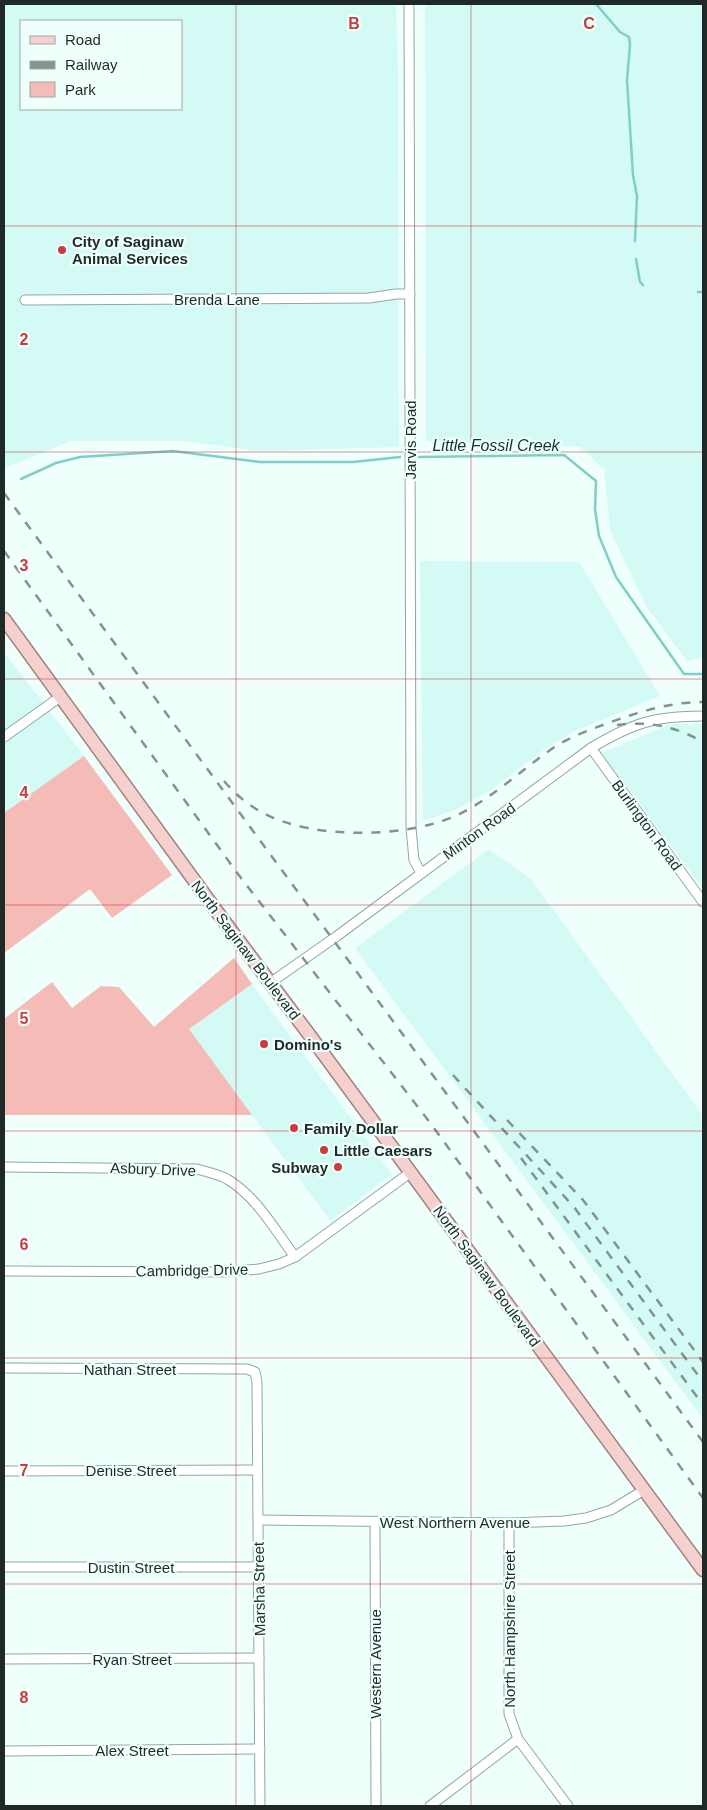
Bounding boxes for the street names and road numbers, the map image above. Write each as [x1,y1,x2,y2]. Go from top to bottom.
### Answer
street label: Brenda Lane [174,291,260,308]
street label: Jarvis Road [402,400,419,480]
street label: Burlington Road [609,776,685,874]
street label: Minton Road [440,799,518,863]
street label: North Saginaw Boulevard [188,877,304,1023]
street label: Asbury Drive [110,1159,196,1179]
street label: North Saginaw Boulevard [430,1202,544,1350]
street label: Cambridge Drive [136,1261,248,1279]
street label: Nathan Street [84,1361,177,1378]
street label: Denise Street [86,1462,177,1479]
street label: West Northern Avenue [380,1514,530,1531]
street label: Marsha Street [250,1541,268,1636]
street label: North Hampshire Street [501,1549,518,1708]
street label: Dustin Street [88,1559,175,1576]
street label: Western Avenue [367,1609,384,1719]
street label: Ryan Street [92,1651,172,1668]
street label: Alex Street [95,1742,170,1759]

